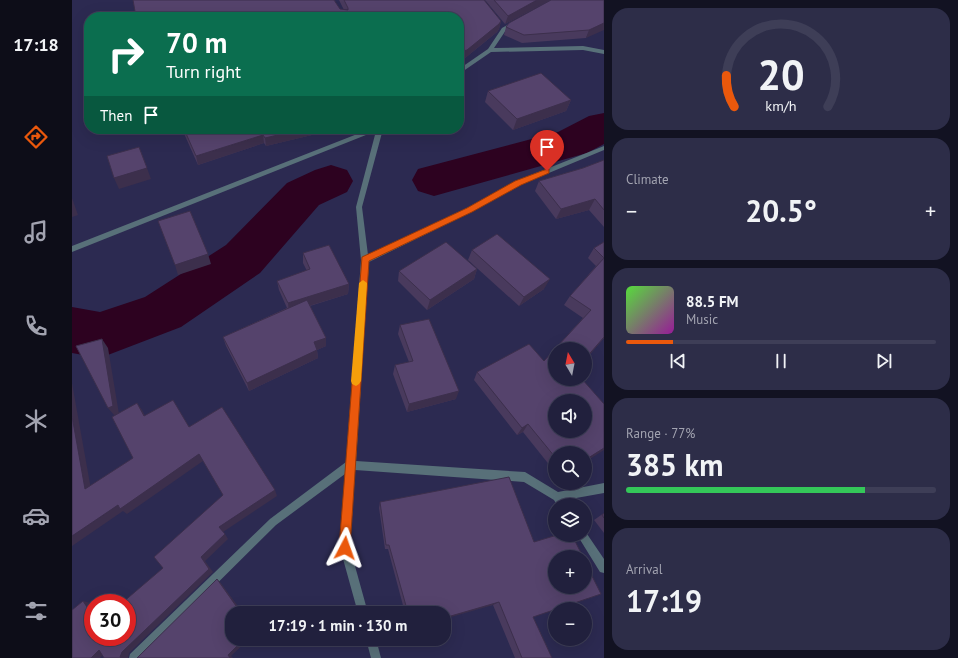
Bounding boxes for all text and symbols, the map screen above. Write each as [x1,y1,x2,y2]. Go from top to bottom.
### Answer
text: 70 m [166,24,227,61]
icon: right [100,28,152,80]
text: 17:18 [13,33,59,56]
text: 20 [757,48,805,101]
text: Turn right [166,60,241,83]
text: km/h [765,96,797,115]
icon: arrive [140,104,162,126]
text: Then [100,106,132,125]
icon: directions [22,123,50,151]
pin [530,130,564,171]
icon: arrive [536,136,558,158]
text: Climate [626,171,669,188]
text: 20.5° [745,191,817,230]
text: − [626,197,637,225]
text: + [925,197,936,225]
icon: music [22,218,50,246]
text: 88.5 FM [686,292,739,311]
text: Music [686,311,718,328]
icon: phone [22,312,50,340]
north arrow [548,342,592,386]
map controls [548,342,592,646]
icon: previous [667,350,689,372]
icon: pause [770,350,792,372]
icon: next [873,350,895,372]
button: sound [548,394,592,438]
icon: climate [22,407,50,435]
text: Range · 77% [626,425,695,442]
text: 385 km [626,445,724,484]
button: search [548,446,592,490]
button: layers [548,498,592,542]
icon: car [22,502,50,530]
position arrow [324,527,366,569]
button: + [548,550,592,594]
text: Arrival [626,561,662,578]
text: 17:19 [626,581,702,620]
speed limit sign: 30 [84,594,136,646]
icon: filters [22,597,50,625]
button: − [548,602,592,646]
text: 17:19 · 1 min · 130 m [269,616,407,635]

